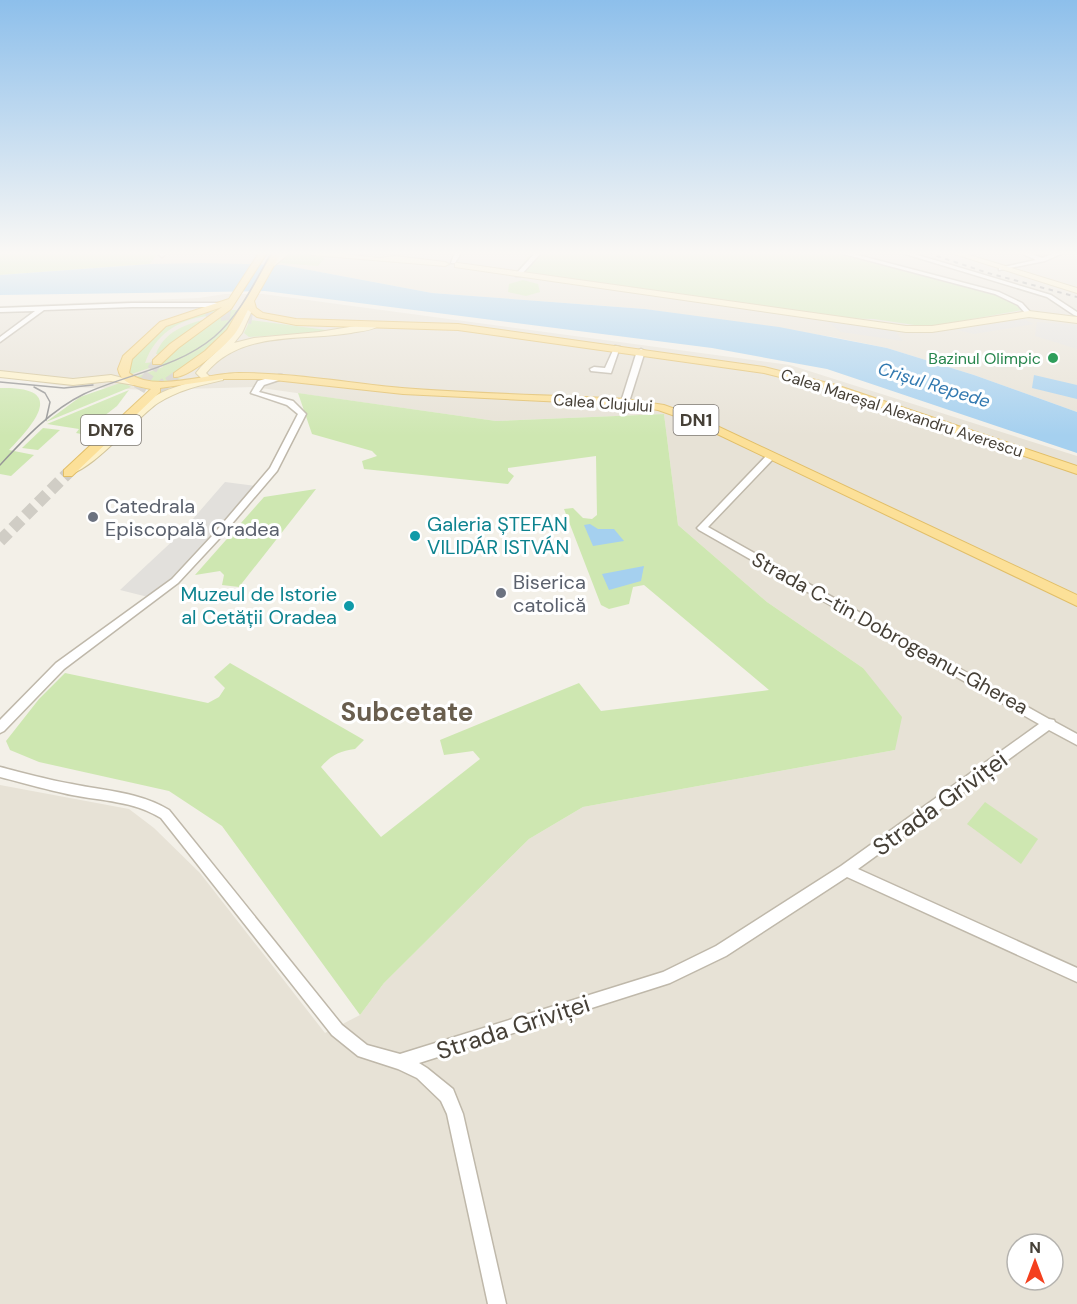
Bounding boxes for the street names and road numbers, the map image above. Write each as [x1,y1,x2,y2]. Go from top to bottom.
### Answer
street label: Calea Mareșal Alexandru Averescu [778,364,1026,462]
street label: Calea Clujului [553,389,653,417]
road number: DN1 [674,405,718,435]
road number: DN76 [81,415,141,445]
street label: Strada C-tin Dobrogeanu-Gherea [747,546,1033,720]
street label: Strada Griviței [866,744,1014,862]
street label: Strada Griviței [432,988,594,1066]

